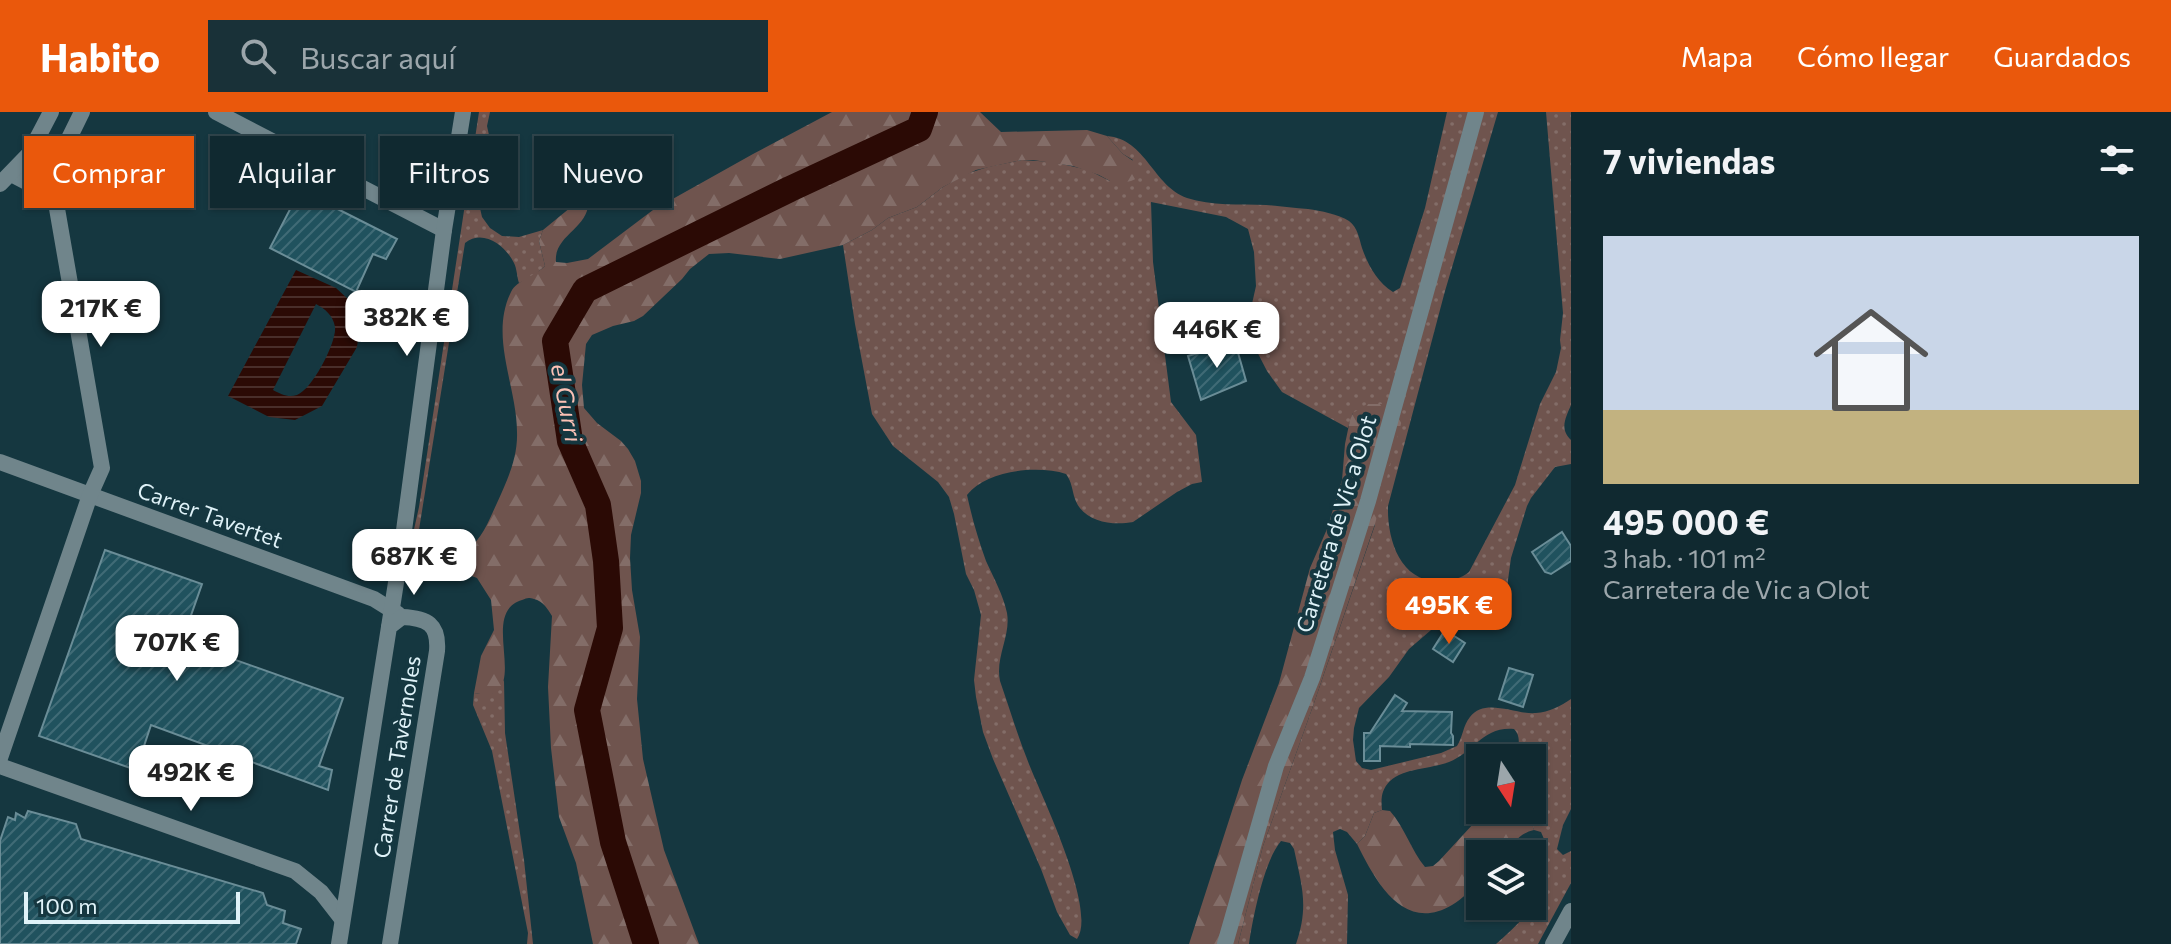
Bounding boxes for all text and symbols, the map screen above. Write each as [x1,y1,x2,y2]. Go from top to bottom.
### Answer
search box [208,20,768,92]
text: Habito [40,33,160,80]
icon: search [236,34,280,78]
text: Buscar aquí [300,38,456,75]
text: Mapa [1681,39,1753,73]
text: Cómo llegar [1797,39,1949,73]
text: Guardados [1993,39,2131,73]
chip: Comprar [24,136,194,208]
chip: Alquilar [210,136,364,208]
chip: Filtros [380,136,518,208]
chip: Nuevo [534,136,672,208]
icon: filters [2095,138,2139,182]
text: 7 viviendas [1603,139,1775,181]
pin: 217K € [36,281,166,349]
icon: home [1799,288,1943,432]
pin: 382K € [342,290,472,358]
text: 217K € [60,291,142,322]
text: 382K € [363,300,451,331]
pin: 446K € [1152,302,1282,370]
text: 446K € [1172,312,1262,343]
water label: el Gurri [546,361,589,445]
street label: Carretera de Vic a Olot [1290,412,1381,636]
street label: Carrer Tavertet [134,476,286,553]
text: 495 000 € [1603,500,1769,542]
pin: 687K € [349,529,479,597]
text: 687K € [370,539,458,570]
text: 3 hab. · 101 m² [1603,542,1766,573]
text: Carretera de Vic a Olot [1603,573,1870,604]
pin: 495K € [1384,578,1514,646]
text: 495K € [1405,588,1493,619]
pin: 707K € [112,615,242,683]
text: 707K € [134,625,220,656]
street label: Carrer de Tavèrnoles [367,654,426,860]
north arrow [1466,744,1546,824]
map controls [1466,744,1546,920]
pin: 492K € [126,745,256,813]
text: 492K € [147,755,235,786]
button: layers [1466,840,1546,920]
scale bar [24,888,240,924]
text: 100 m [36,892,98,919]

